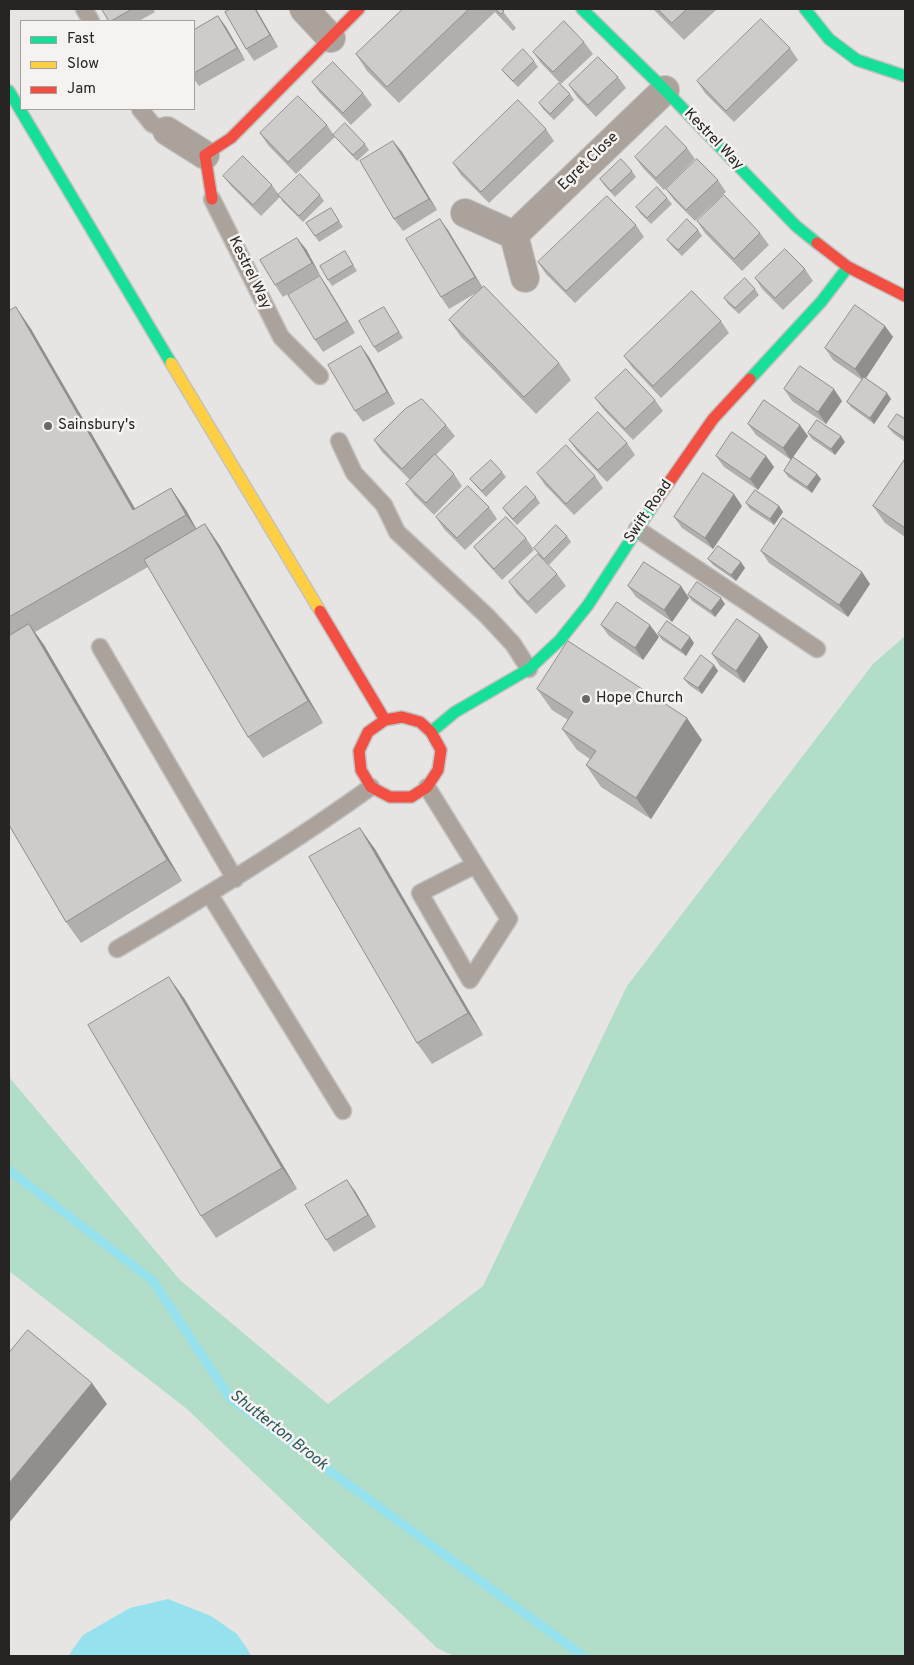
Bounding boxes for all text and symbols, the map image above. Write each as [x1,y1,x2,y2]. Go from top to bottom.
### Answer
legend [20,20,195,110]
text: Fast [67,30,95,49]
text: Slow [67,55,99,74]
text: Jam [67,80,96,99]
street label: Kestrel Way [679,106,747,174]
street label: Egret Close [555,129,623,195]
street label: Kestrel Way [224,234,274,312]
place label: Sainsbury's [58,417,135,435]
marker: Sainsbury's [42,420,54,432]
street label: Swift Road [621,477,677,547]
place label: Hope Church [596,690,683,708]
marker: Hope Church [580,693,592,705]
water label: Shutterton Brook [225,1387,331,1475]

